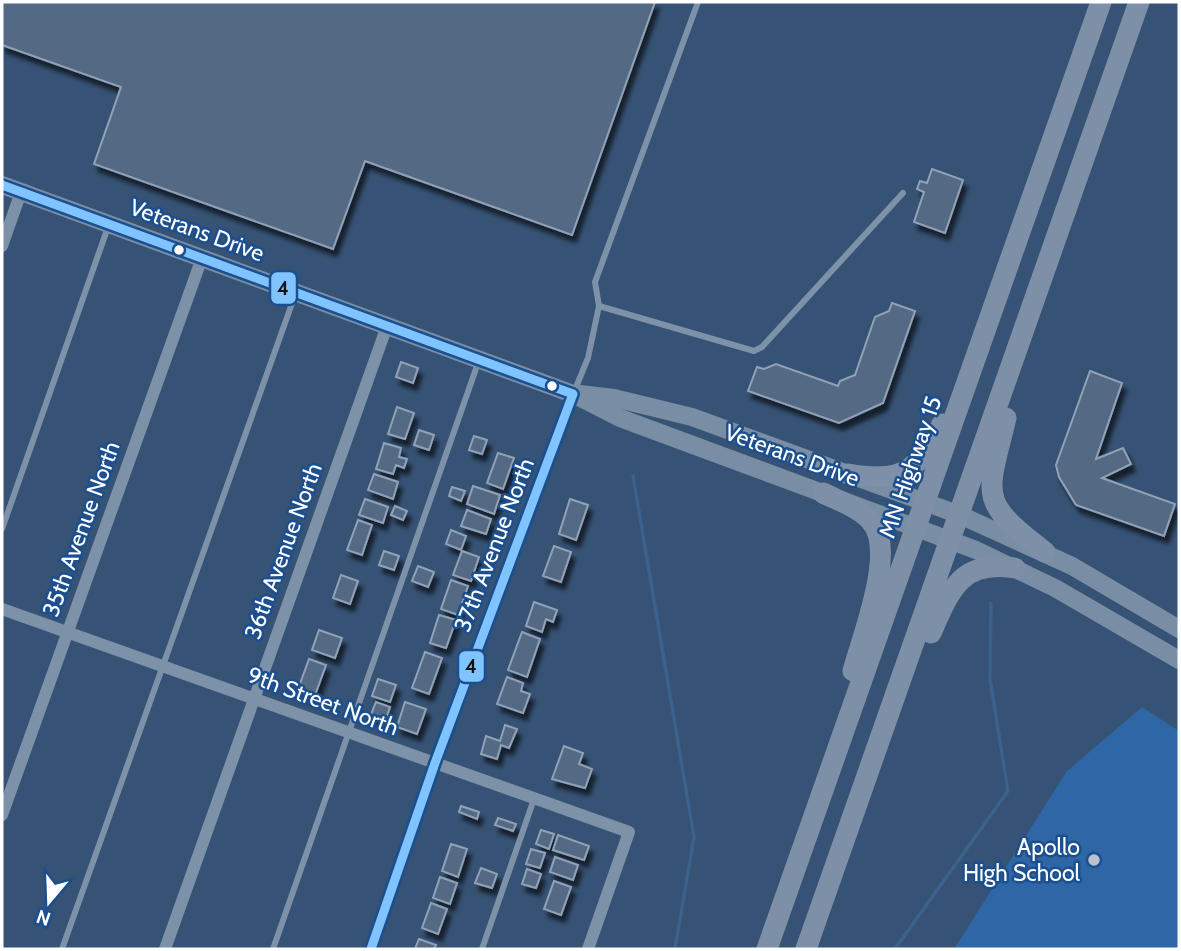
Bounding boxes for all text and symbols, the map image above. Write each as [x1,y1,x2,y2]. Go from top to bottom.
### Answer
street label: Veterans Drive [126,193,268,267]
unlabelled marker [172,243,186,257]
line badge: 4 [270,271,297,305]
text: 4 [277,277,289,300]
unlabelled marker [545,379,559,393]
street label: MN Highway 15 [873,392,947,542]
street label: Veterans Drive [721,418,863,492]
street label: 35th Avenue North [36,438,126,620]
street label: 37th Avenue North [448,454,540,636]
street label: 36th Avenue North [238,459,328,643]
line badge: 4 [458,650,485,683]
text: 4 [465,655,477,678]
street label: 9th Street North [244,661,402,741]
place label: Apollo High School [963,833,1081,887]
marker: Apollo High School [1086,852,1102,868]
north arrow [14,867,84,937]
text: N [34,905,54,931]

